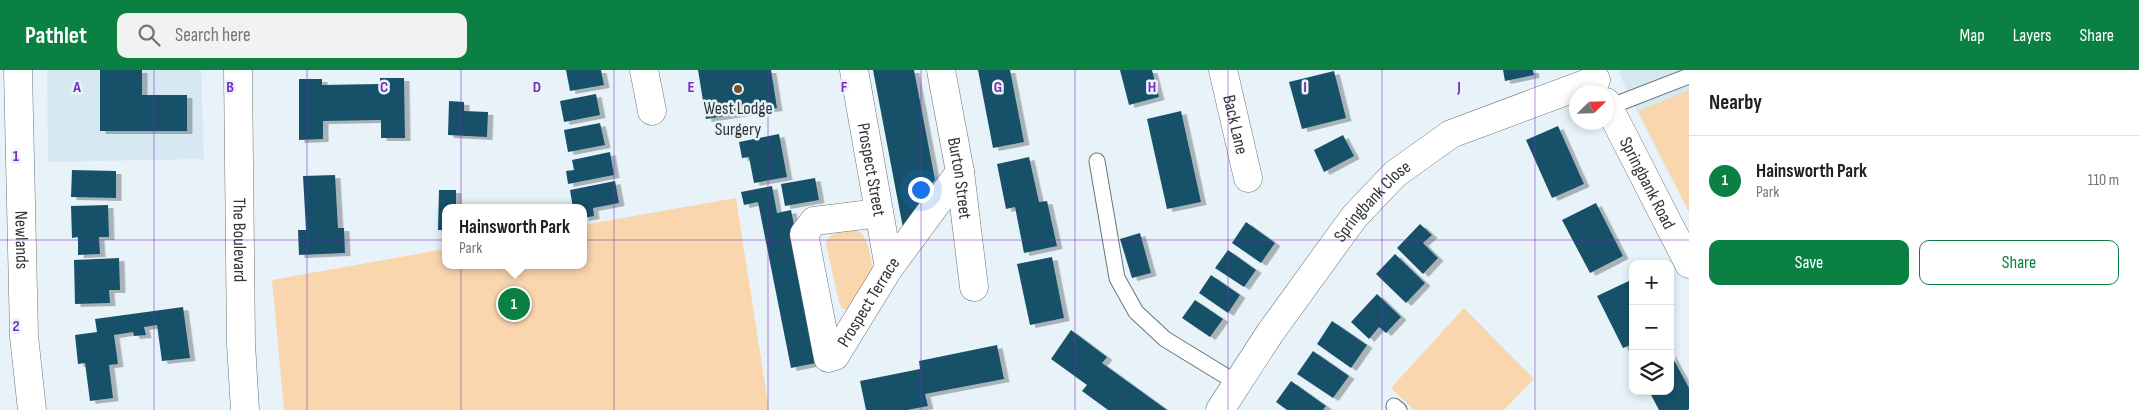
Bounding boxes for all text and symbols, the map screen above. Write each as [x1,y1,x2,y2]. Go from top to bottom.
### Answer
search box [117,13,467,58]
text: Pathlet [25,21,87,50]
icon: search [135,21,163,49]
text: Search here [175,24,251,47]
text: Map [1960,25,1985,46]
text: Layers [2013,25,2052,46]
text: Share [2080,25,2114,46]
text: A [72,78,81,97]
text: B [226,78,234,97]
text: C [380,78,388,97]
text: D [533,78,541,97]
text: E [688,78,695,97]
text: F [841,78,848,97]
text: G [994,78,1002,97]
text: H [1148,78,1156,97]
text: I [1303,78,1307,97]
text: J [1456,78,1461,97]
marker: West Lodge Surgery [732,83,744,95]
north arrow [1569,85,1614,130]
text: Nearby [1709,90,1762,115]
street label: Back Lane [1218,93,1252,157]
place label: West Lodge Surgery [703,98,773,140]
street label: Prospect Street [853,121,890,218]
street label: Springbank Road [1615,134,1679,233]
street label: Burton Street [943,136,976,221]
text: 1 [13,147,20,166]
street label: Springbank Close [1330,156,1415,246]
text: Hainsworth Park [1756,160,1867,183]
text: 1 [1722,171,1728,190]
text: 110 m [2088,171,2119,190]
your location [908,177,934,203]
text: Park [1756,183,1779,202]
street label: The Boulevard [228,198,250,282]
popup [442,204,587,269]
street label: Newlands [10,210,32,269]
text: Hainsworth Park [459,216,570,239]
text: Park [459,239,482,258]
button: Save [1709,240,1909,285]
button: Share [1919,240,2119,285]
street label: Prospect Terrace [833,253,904,351]
map controls [1629,260,1674,395]
button: + [1629,260,1674,305]
pin: 1 [498,285,530,323]
button: − [1629,305,1674,350]
text: 2 [12,317,20,336]
button: layers [1629,350,1674,395]

